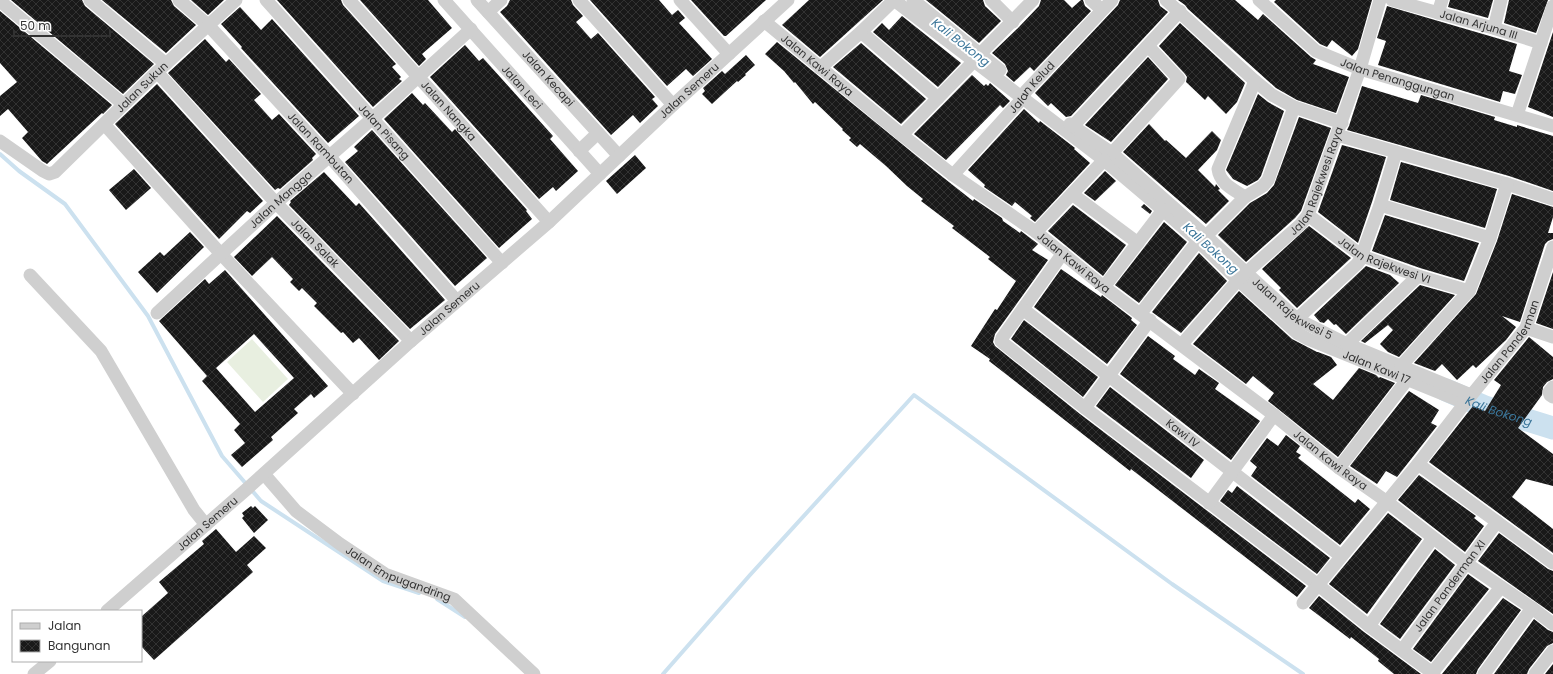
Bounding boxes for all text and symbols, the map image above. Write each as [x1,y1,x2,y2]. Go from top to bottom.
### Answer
street label: Jalan Arjuna III [1438,6,1520,43]
scale bar [14,12,110,38]
water label: Kali Bokong [928,14,994,70]
text: 50 m [20,17,51,34]
street label: Jalan Kawi Raya [777,30,857,100]
street label: Jalan Kecapi [518,47,578,110]
street label: Jalan Penanggungan [1338,54,1457,105]
street label: Jalan Sukun [112,58,171,116]
street label: Jalan Kelud [1005,58,1058,117]
street label: Jalan Semeru [656,59,722,122]
street label: Jalan Leci [498,62,546,113]
street label: Jalan Nangka [417,77,480,144]
street label: Jalan Pisang [355,100,414,163]
street label: Jalan Rambutan [284,108,358,187]
street label: Jalan Rajekwesi Raya [1286,125,1347,239]
street label: Jalan Mangga [246,167,316,232]
street label: Jalan Salak [287,215,343,271]
water label: Kali Bokong [1179,218,1243,278]
street label: Jalan Kawi Raya [1034,228,1114,297]
street label: Jalan Rajekwesi VI [1335,233,1433,287]
street label: Jalan Rajekwesi 5 [1249,274,1335,344]
street label: Jalan Semeru [415,277,483,339]
street label: Jalan Panderman [1476,298,1543,387]
street label: Jalan Kawi 17 [1340,346,1413,388]
water label: Kali Bokong [1463,391,1535,430]
street label: Kawi IV [1163,415,1203,452]
street label: Jalan Kawi Raya [1290,426,1371,494]
street label: Jalan Semeru [173,493,241,555]
street label: Jalan Panderman XI [1410,536,1489,635]
street label: Jalan Empugandring [342,542,453,605]
legend [12,610,142,662]
text: Jalan [48,617,81,634]
text: Bangunan [48,637,110,654]

